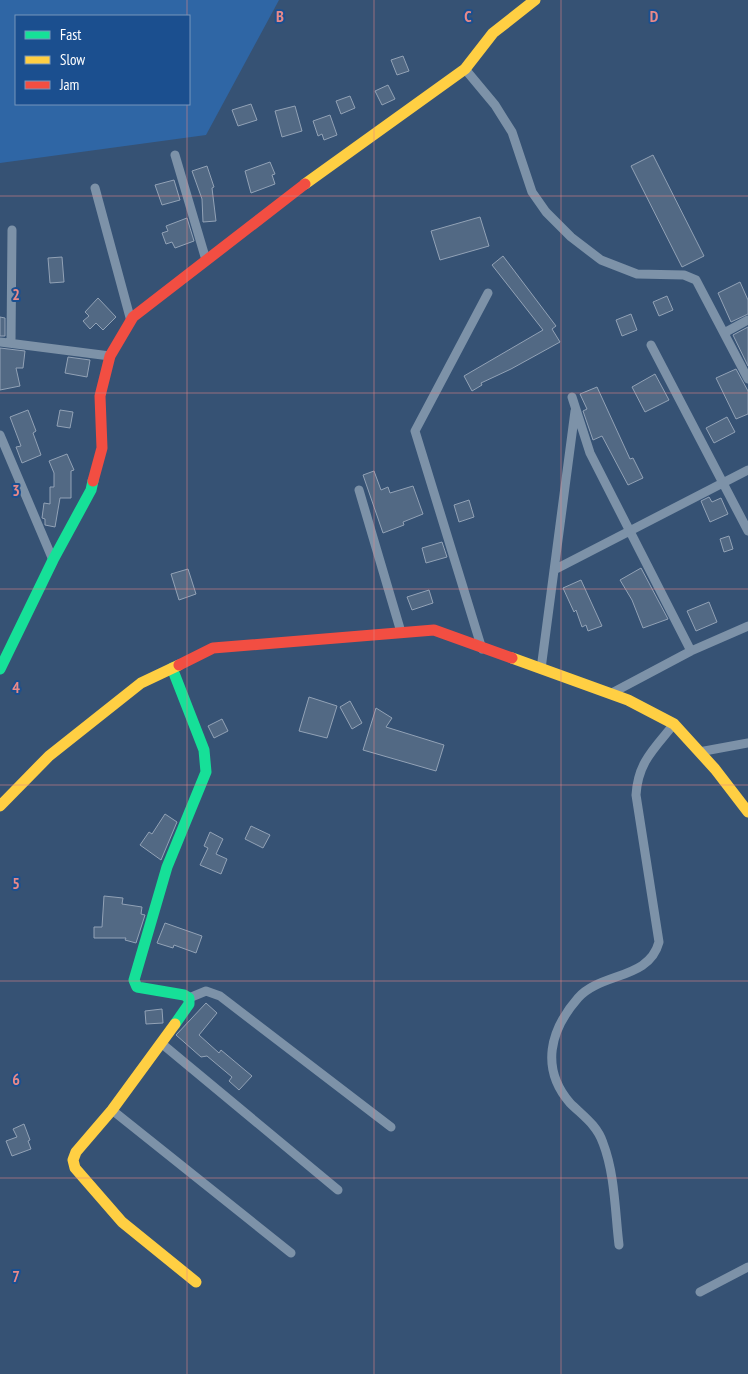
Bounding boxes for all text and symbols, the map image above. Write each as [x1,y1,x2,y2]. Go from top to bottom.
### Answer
text: B [276,6,284,26]
text: C [464,6,472,26]
text: D [650,6,659,26]
legend [15,15,190,105]
text: Fast [60,25,81,44]
text: Slow [60,50,85,69]
text: Jam [59,75,79,94]
text: 2 [12,284,20,304]
text: 3 [12,480,20,500]
text: 4 [12,677,20,697]
text: 5 [12,873,20,893]
text: 6 [12,1069,20,1089]
text: 7 [12,1266,20,1286]

